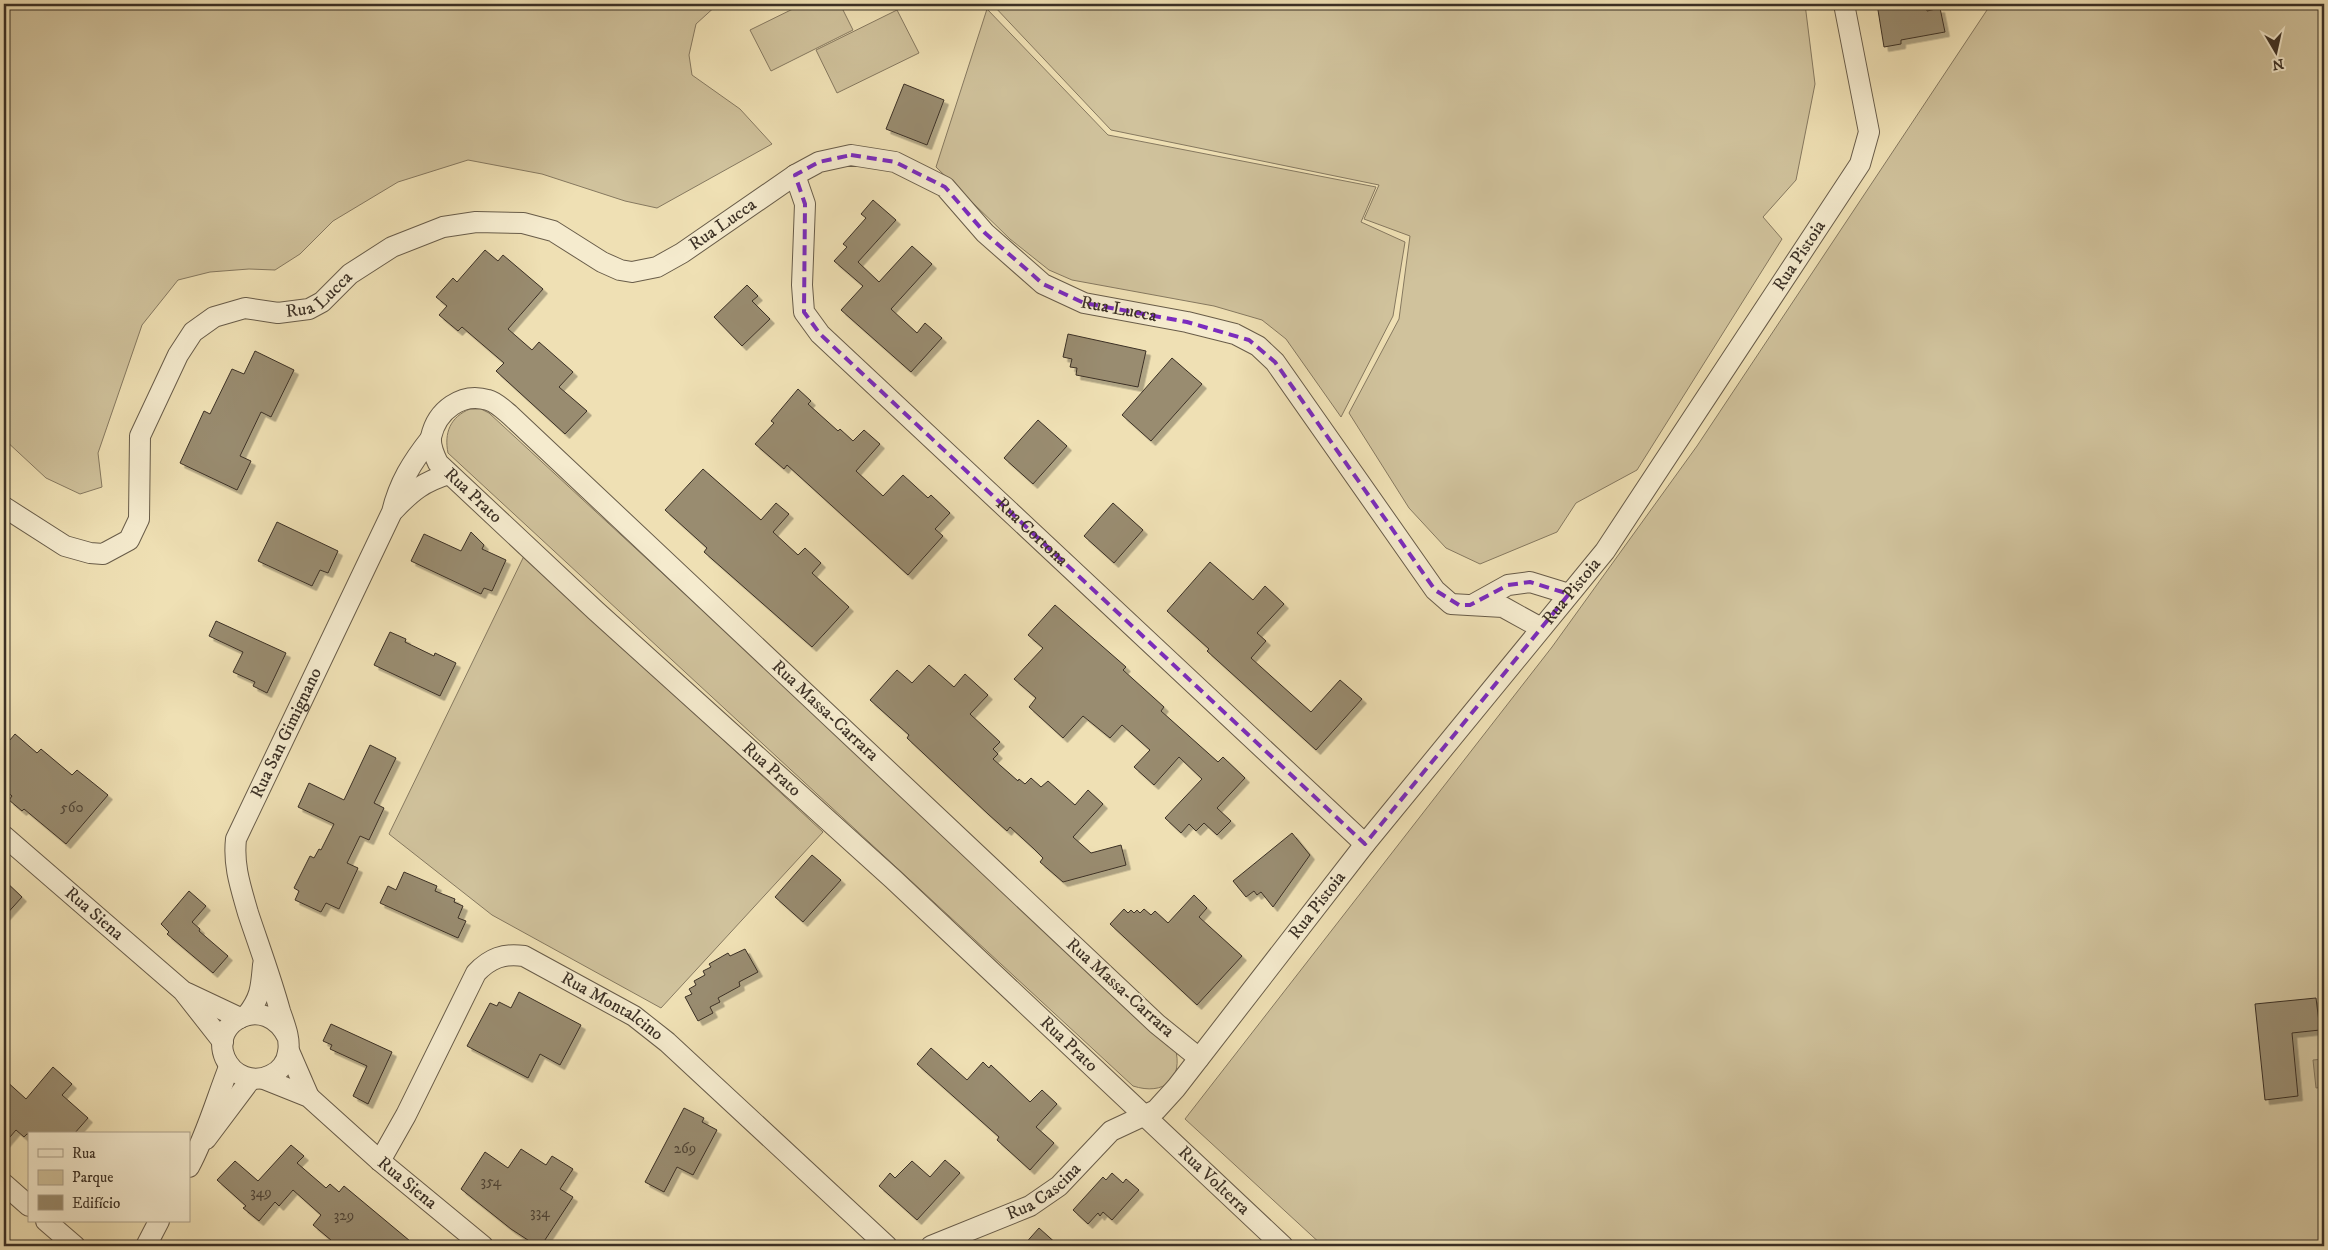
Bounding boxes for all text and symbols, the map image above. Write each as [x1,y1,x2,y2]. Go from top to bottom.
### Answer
north arrow [2250,28,2300,78]
text: N [2270,54,2285,74]
street label: Rua Lucca [685,194,761,256]
street label: Rua Pistoia [1768,216,1831,295]
street label: Rua Lucca [284,266,358,323]
street label: Rua Lucca [1079,292,1159,327]
street label: Rua Prato [439,463,507,528]
street label: Rua Cortona [991,493,1073,572]
street label: Rua Pistoia [1538,553,1606,630]
street label: Rua Massa-Carrara [767,656,883,766]
street label: Rua San Gimignano [246,664,327,802]
street label: Rua Prato [738,737,806,802]
house number: 560 [60,798,84,817]
street label: Rua Pistoia [1284,867,1351,944]
street label: Rua Siena [60,882,128,946]
street label: Rua Massa-Carrara [1061,934,1179,1043]
street label: Rua Montalcino [557,967,668,1046]
street label: Rua Prato [1035,1012,1103,1077]
legend [28,1132,190,1222]
house number: 269 [674,1139,696,1158]
street label: Rua Volterra [1173,1142,1255,1220]
text: Rua [72,1144,96,1163]
street label: Rua Siena [373,1152,442,1214]
street label: Rua Cascina [1003,1158,1086,1225]
text: Parque [72,1168,113,1187]
house number: 354 [481,1172,502,1191]
house number: 349 [250,1183,272,1202]
text: Edifício [72,1194,120,1213]
house number: 334 [530,1203,550,1222]
house number: 329 [334,1206,354,1225]

